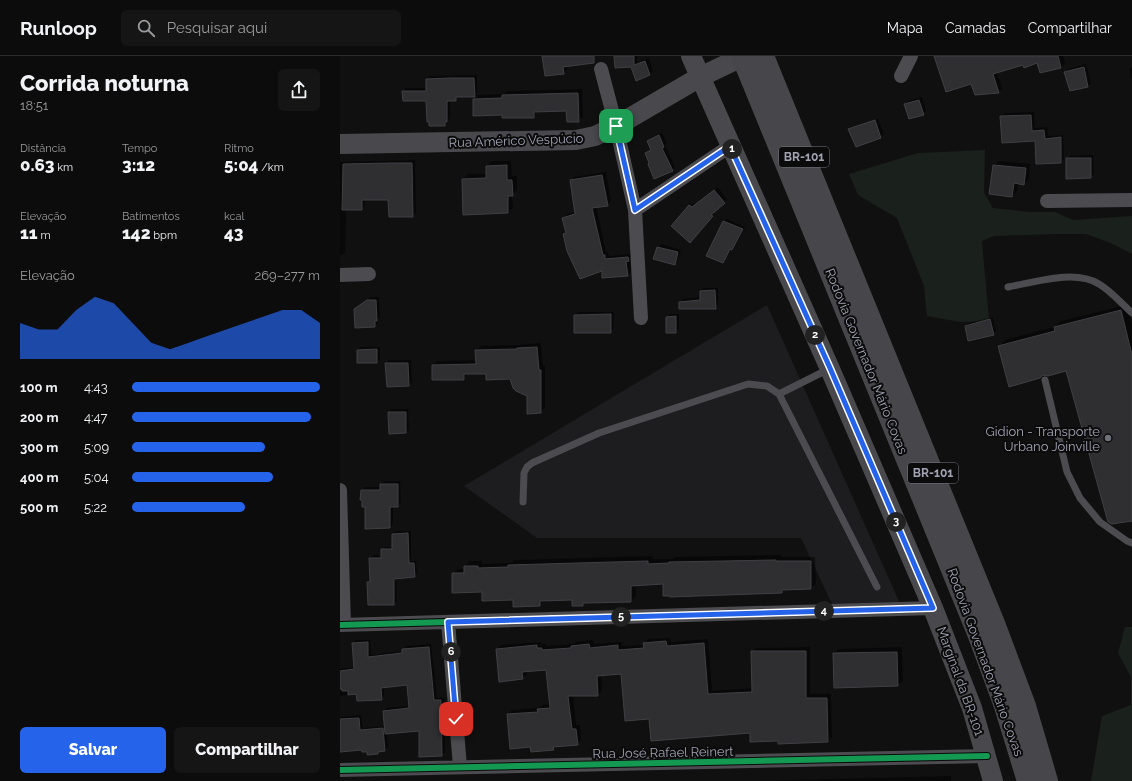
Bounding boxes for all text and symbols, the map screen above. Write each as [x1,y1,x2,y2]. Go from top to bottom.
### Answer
search box [121,10,401,46]
text: Runloop [20,17,97,39]
icon: search [135,17,157,39]
text: Pesquisar aqui [167,19,267,37]
text: Mapa [887,20,923,36]
text: Camadas [945,20,1006,36]
text: Compartilhar [1028,20,1112,36]
button: share [278,69,320,111]
text: Corrida noturna [20,70,189,96]
text: 18:51 [20,98,48,113]
pin [599,109,633,143]
icon: arrive [605,115,627,137]
street label: Rua Américo Vespúcio [448,131,584,150]
pin: 1 [722,139,742,159]
text: Distância [20,142,66,155]
text: Tempo [122,142,157,155]
text: Ritmo [224,142,254,155]
text: 1 [729,142,735,155]
road number: BR-101 [779,147,829,167]
text: 0.63 [20,155,54,175]
text: 3:12 [122,155,155,175]
text: 5:04 [224,155,258,175]
text: km [54,161,73,174]
text: /km [258,161,284,174]
text: Elevação [20,210,66,223]
text: Batimentos [122,210,180,223]
text: kcal [224,210,245,223]
text: 11 [20,223,38,243]
text: 142 [122,223,151,243]
text: 43 [224,223,244,243]
text: m [38,229,51,242]
text: bpm [151,229,177,242]
street label: Rodovia Governador Mário Covas [822,266,911,456]
text: Elevação [20,268,75,283]
text: 269–277 m [254,268,320,283]
pin: 2 [805,325,825,345]
text: 2 [812,328,818,341]
text: 100 m [20,380,58,395]
text: 4:43 [84,380,108,395]
text: 200 m [20,410,59,425]
text: 4:47 [84,410,108,425]
place label: Gidion - Transporte Urbano Joinville [985,424,1100,454]
marker: Gidion - Transporte Urbano Joinville [1103,433,1113,443]
text: 300 m [20,440,58,455]
text: 5:09 [84,440,109,455]
road number: BR-101 [908,463,958,483]
text: 400 m [20,470,59,485]
text: 5:04 [84,470,109,485]
text: 500 m [20,500,58,515]
text: 5:22 [84,500,107,515]
pin: 3 [886,512,906,532]
text: 3 [893,515,899,528]
street label: Rodovia Governador Mário Covas [944,566,1027,758]
pin: 4 [814,601,834,621]
text: 4 [821,604,827,617]
pin: 5 [611,607,631,627]
text: 5 [618,610,624,623]
street label: Marginal da BR-101 [934,625,987,738]
pin: 6 [441,642,461,662]
text: 6 [448,645,454,658]
pin [439,702,473,736]
icon: check [445,708,467,730]
button: Salvar [20,727,166,773]
button: Compartilhar [174,727,320,773]
street label: Rua José Rafael Reinert [592,744,734,761]

